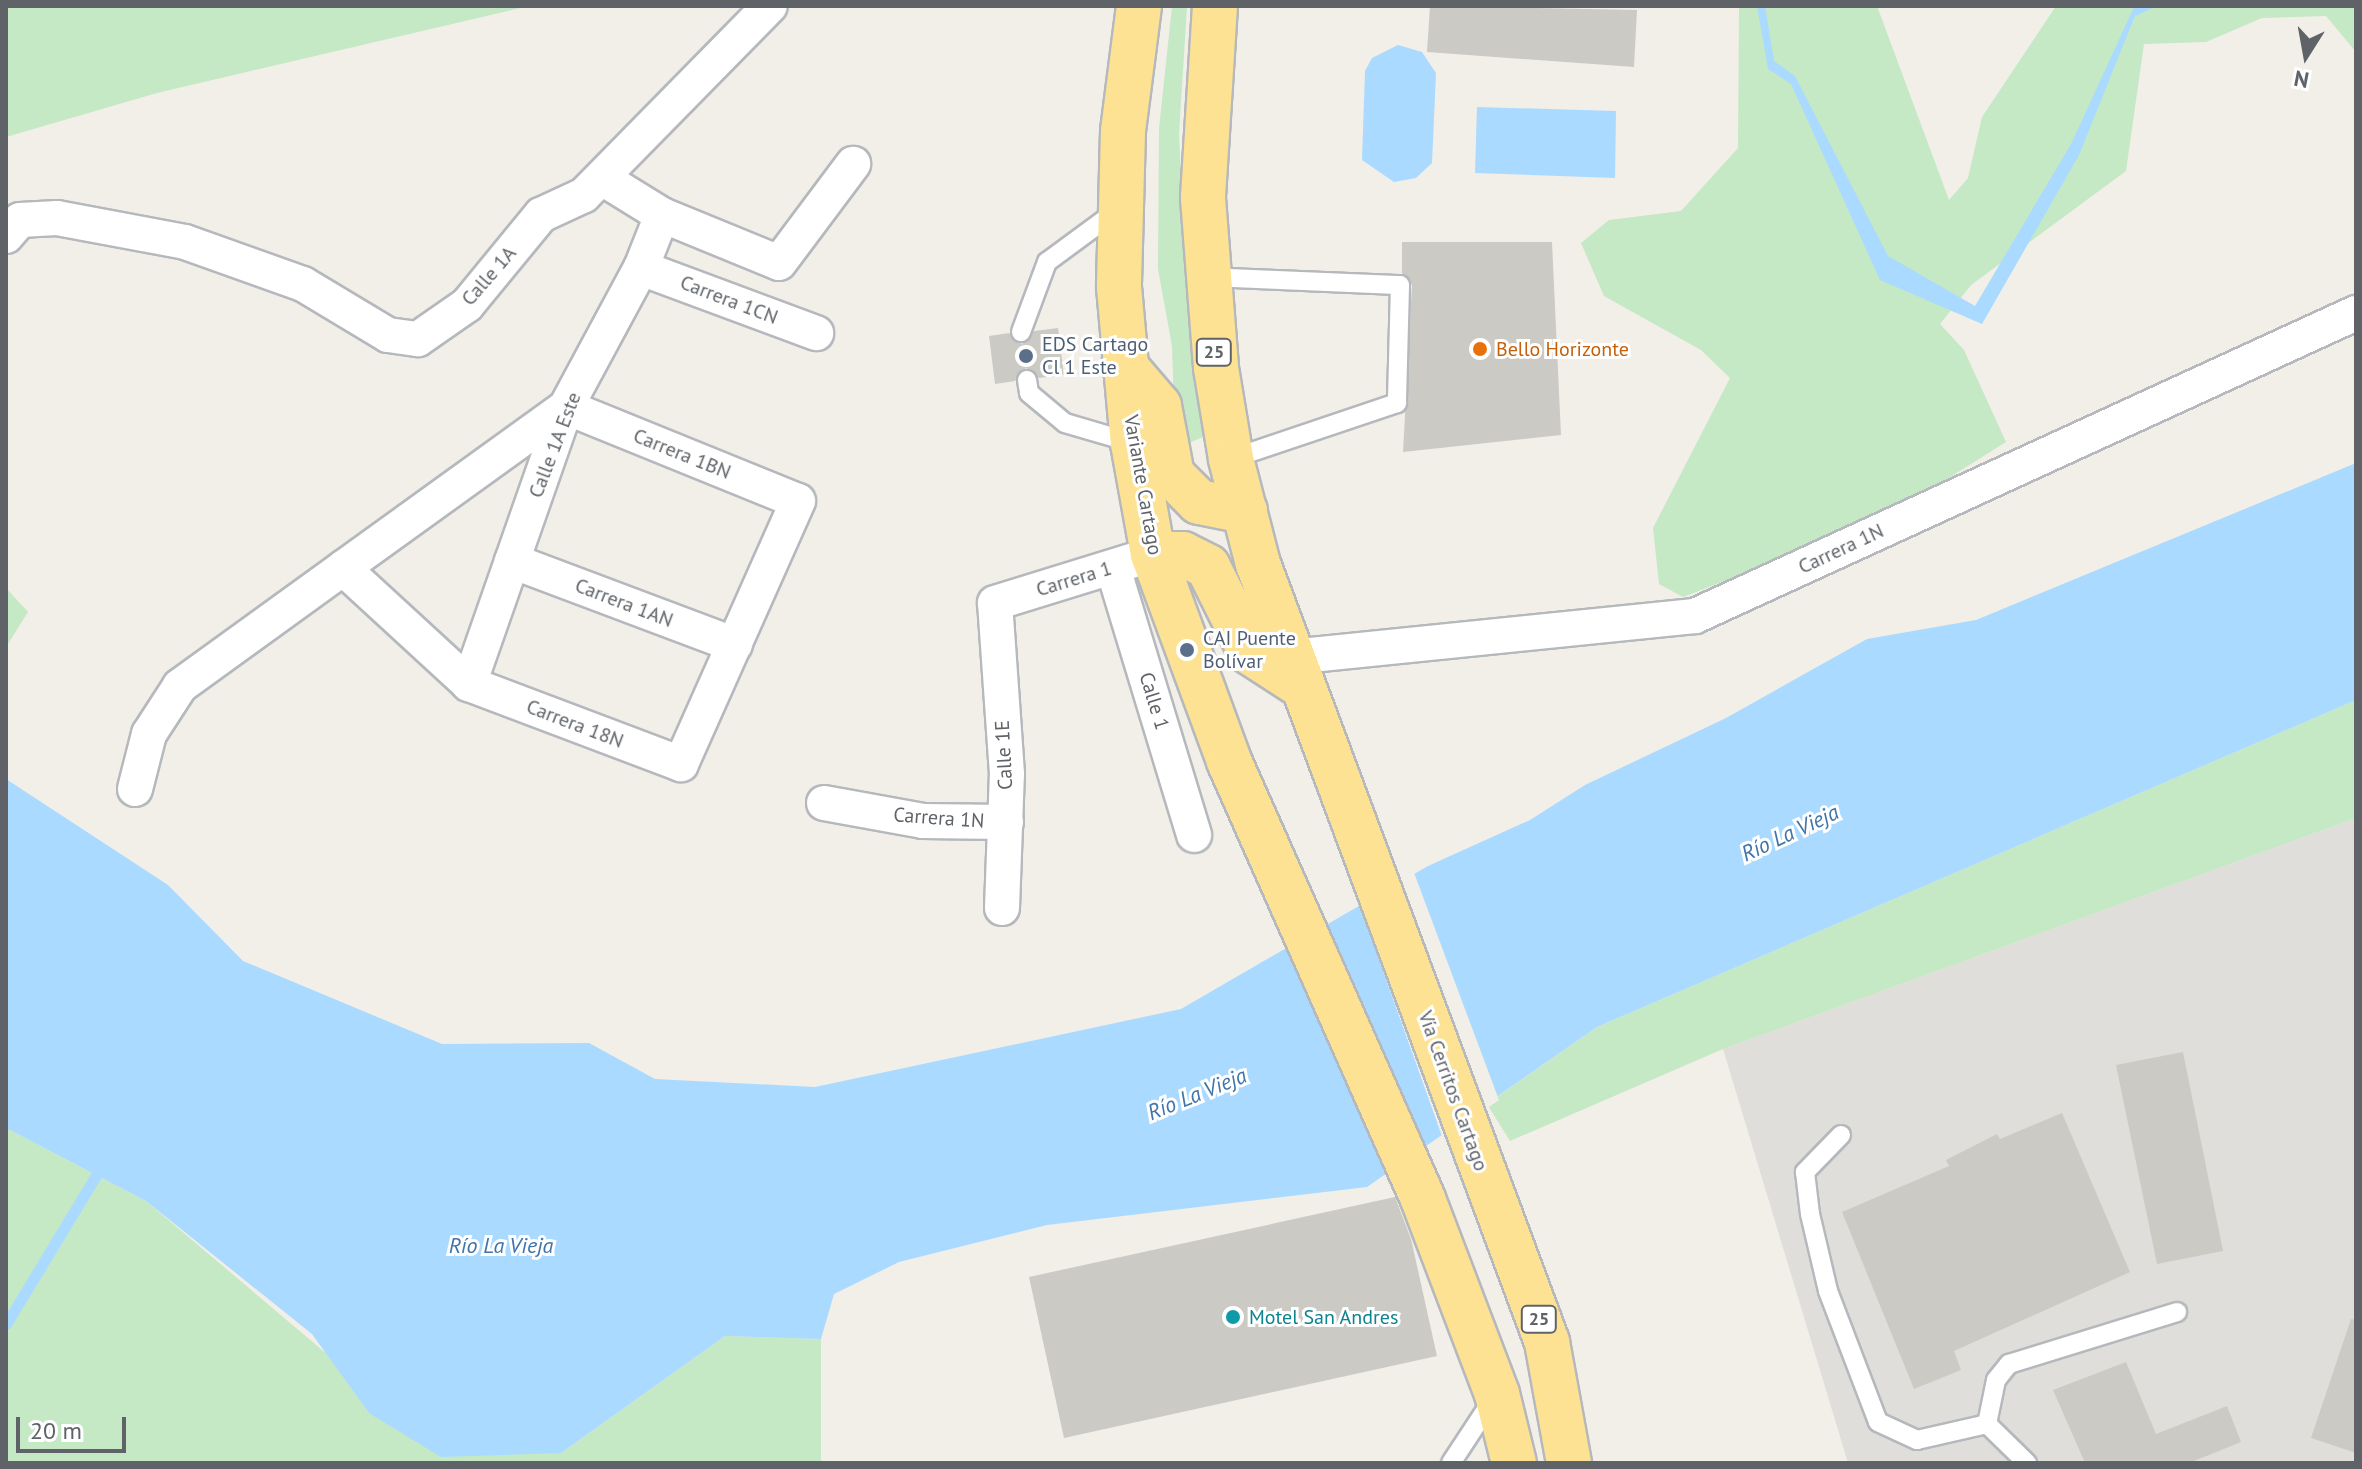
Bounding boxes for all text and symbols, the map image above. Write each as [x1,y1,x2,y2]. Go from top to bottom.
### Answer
north arrow [2266,16,2346,96]
text: N [2292,64,2311,95]
street label: Calle 1A [457,241,521,311]
street label: Carrera 1CN [677,270,781,330]
place label: EDS Cartago Cl 1 Este [1042,332,1148,379]
place label: Bello Horizonte [1496,337,1629,361]
road number: 25 [1194,338,1234,366]
marker: Bello Horizonte [1471,340,1489,358]
marker: EDS Cartago Cl 1 Este [1017,347,1035,365]
street label: Calle 1A Este [524,388,586,502]
street label: Variante Cartago [1119,413,1167,557]
street label: Carrera 1BN [630,424,734,484]
street label: Carrera 1N [1795,519,1887,579]
street label: Carrera 1 [1033,556,1115,602]
street label: Carrera 1AN [572,573,676,633]
place label: CAI Puente Bolívar [1203,626,1296,673]
marker: CAI Puente Bolívar [1178,641,1196,659]
street label: Calle 1 [1134,669,1174,733]
street label: Carrera 18N [523,695,627,753]
street label: Calle 1E [990,720,1018,790]
water label: Río La Vieja [1737,799,1843,867]
street label: Carrera 1N [893,803,985,833]
street label: Vía Cerritos Cartago [1413,1008,1493,1174]
water label: Río La Vieja [1143,1062,1251,1126]
water label: Río La Vieja [448,1233,554,1259]
place label: Motel San Andres [1249,1305,1399,1329]
road number: 25 [1519,1305,1559,1333]
marker: Motel San Andres [1224,1308,1242,1326]
scale bar [20,1401,130,1451]
text: 20 m [30,1415,82,1446]

